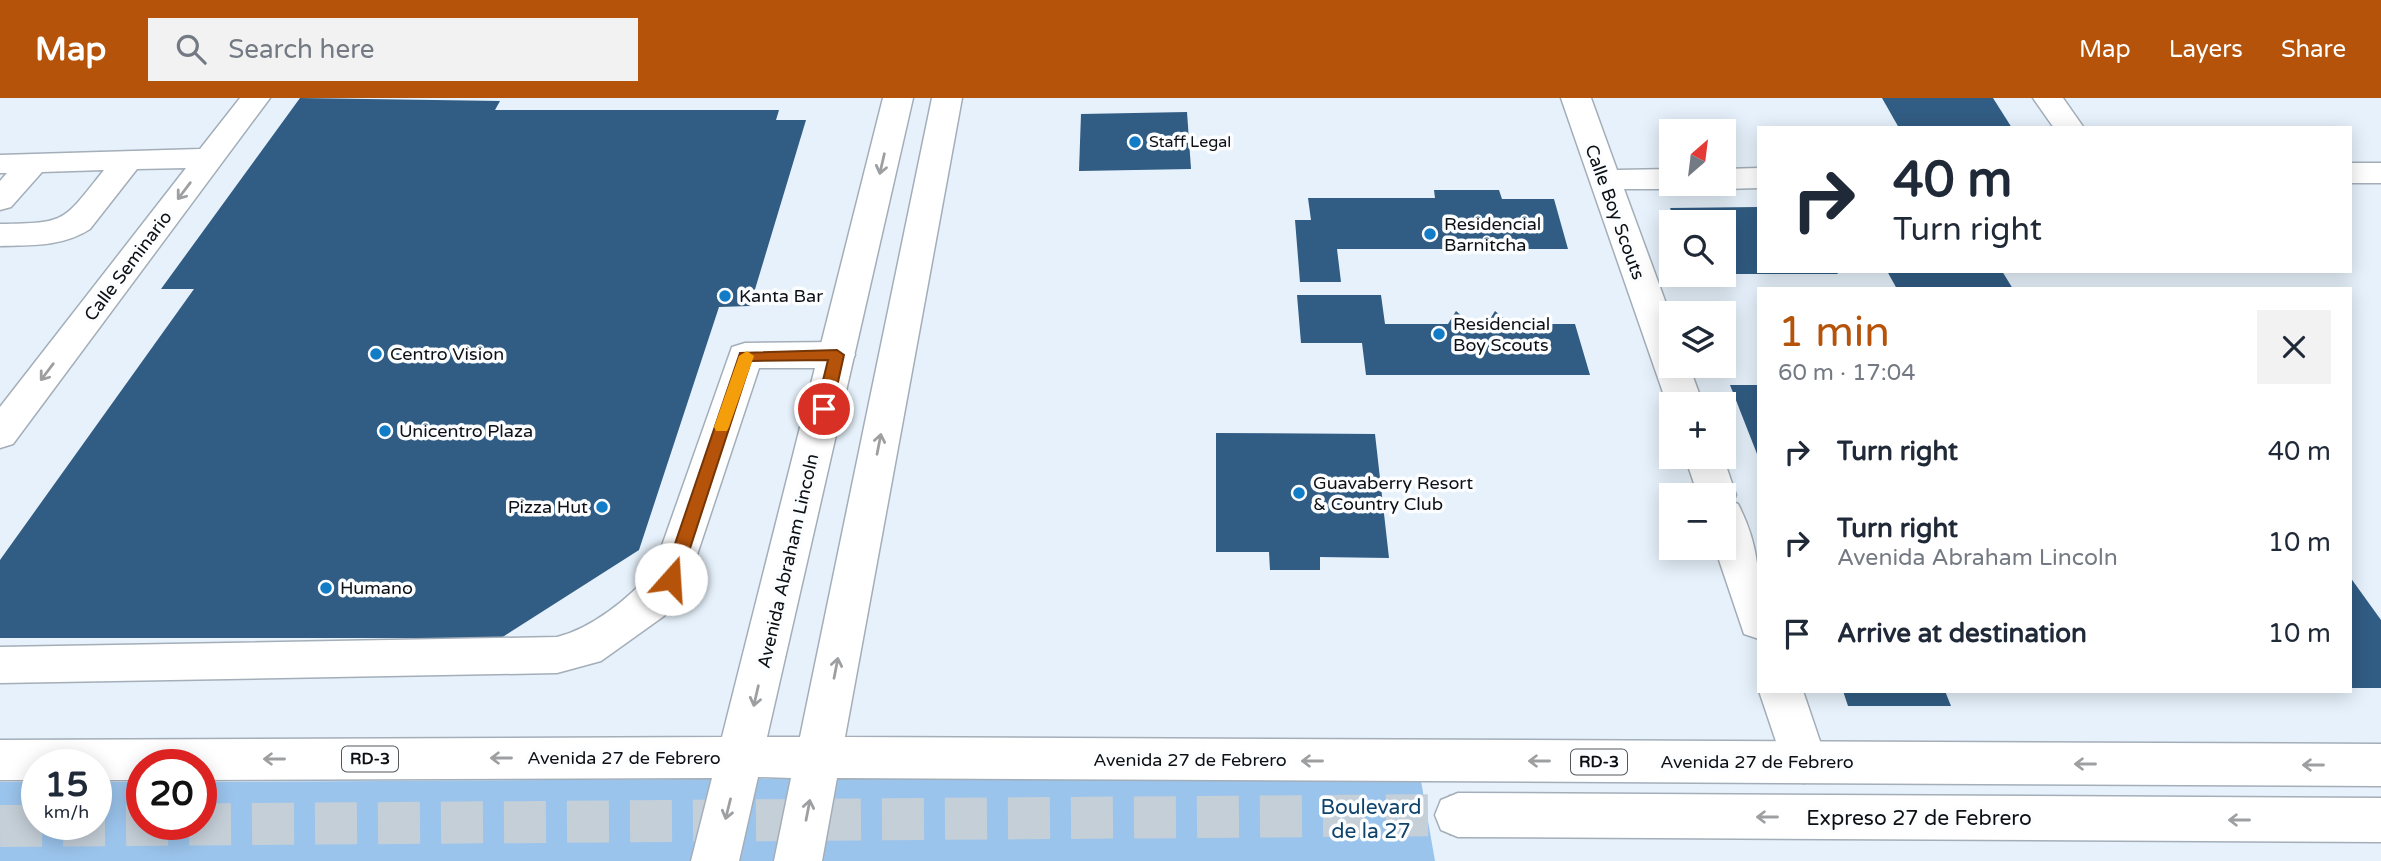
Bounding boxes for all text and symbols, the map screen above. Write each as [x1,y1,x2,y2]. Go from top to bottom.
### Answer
search box [148,18,638,81]
text: Map [35,30,106,69]
icon: search [172,30,210,68]
text: Search here [228,34,374,65]
text: Map [2079,35,2131,64]
text: Layers [2169,35,2243,64]
text: Share [2281,35,2346,64]
north arrow [1659,119,1736,196]
map controls [1659,119,1736,560]
place label: Staff Legal [1149,132,1231,152]
marker: Staff Legal [1127,134,1143,150]
street label: Calle Boy Scouts [1580,141,1650,283]
text: 40 m [1893,151,2012,210]
one-way arrow [875,152,888,175]
icon: right [1778,154,1869,245]
one-way arrow [177,182,192,200]
street label: Calle Seminario [79,207,177,325]
button: search [1659,210,1736,287]
text: Turn right [1893,211,2042,249]
place label: Residencial Barnitcha [1444,213,1541,256]
marker: Residencial Barnitcha [1422,226,1438,242]
place label: Kanta Bar [739,285,823,307]
marker: Kanta Bar [717,288,733,304]
button: layers [1659,301,1736,378]
text: 1 min [1778,307,1890,358]
button: close [2257,310,2331,384]
place label: Residencial Boy Scouts [1453,313,1550,356]
marker: Residencial Boy Scouts [1431,326,1447,342]
place label: Centro Vision [390,343,504,365]
marker: Centro Vision [368,346,384,362]
text: 60 m · 17:04 [1778,359,1916,387]
one-way arrow [39,363,54,381]
pin [794,379,854,439]
icon: arrive [805,390,843,428]
button: + [1659,392,1736,469]
place label: Unicentro Plaza [399,420,533,442]
marker: Unicentro Plaza [377,423,393,439]
one-way arrow [873,433,886,456]
icon: right [1778,433,1816,471]
text: Turn right [1837,436,1958,467]
text: 40 m [2268,436,2331,467]
street label: Avenida Abraham Lincoln [753,452,823,670]
place label: Guavaberry Resort & Country Club [1313,472,1473,515]
button: − [1659,483,1736,560]
marker: Guavaberry Resort & Country Club [1291,485,1307,501]
place label: Pizza Hut [508,496,588,518]
marker: Pizza Hut [594,499,610,515]
text: Turn right [1837,513,1958,544]
icon: right [1778,524,1816,562]
text: 10 m [2268,527,2331,558]
position arrow [634,542,708,616]
text: Avenida Abraham Lincoln [1837,544,2118,572]
place label: Humano [340,577,413,599]
marker: Humano [318,580,334,596]
icon: arrive [1778,615,1816,653]
text: Arrive at destination [1837,618,2087,649]
text: 10 m [2268,618,2331,649]
one-way arrow [829,657,843,680]
one-way arrow [748,684,762,707]
road number: RD-3 [342,746,398,772]
street label: Avenida 27 de Febrero [527,747,721,769]
speed limit sign: 20 [126,749,217,840]
street label: Avenida 27 de Febrero [1093,749,1287,771]
road number: RD-3 [1571,750,1627,775]
one-way arrow [490,751,513,765]
street label: Avenida 27 de Febrero [1660,751,1854,773]
one-way arrow [262,752,285,766]
one-way arrow [1301,754,1324,768]
one-way arrow [1528,755,1551,768]
one-way arrow [2074,757,2097,771]
one-way arrow [2302,758,2325,772]
text: 15 [45,764,88,806]
park label: Boulevard de la 27 [1321,795,1421,844]
one-way arrow [721,797,734,820]
one-way arrow [801,799,815,822]
text: km/h [44,801,89,823]
street label: Expreso 27 de Febrero [1806,806,2032,831]
one-way arrow [1756,810,1779,824]
one-way arrow [2228,813,2251,827]

